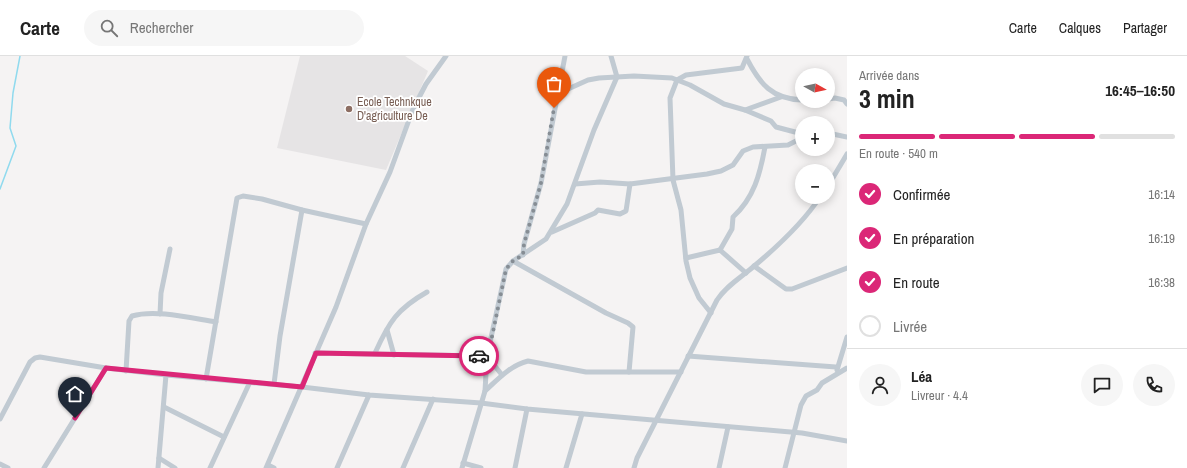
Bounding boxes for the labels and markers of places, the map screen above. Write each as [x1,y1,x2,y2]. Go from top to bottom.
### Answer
pin [537,67,571,108]
place label: Ecole Technkque D'agriculture De [357,94,432,124]
marker: Ecole Technkque D'agriculture De [344,104,354,114]
pin [58,377,92,418]

